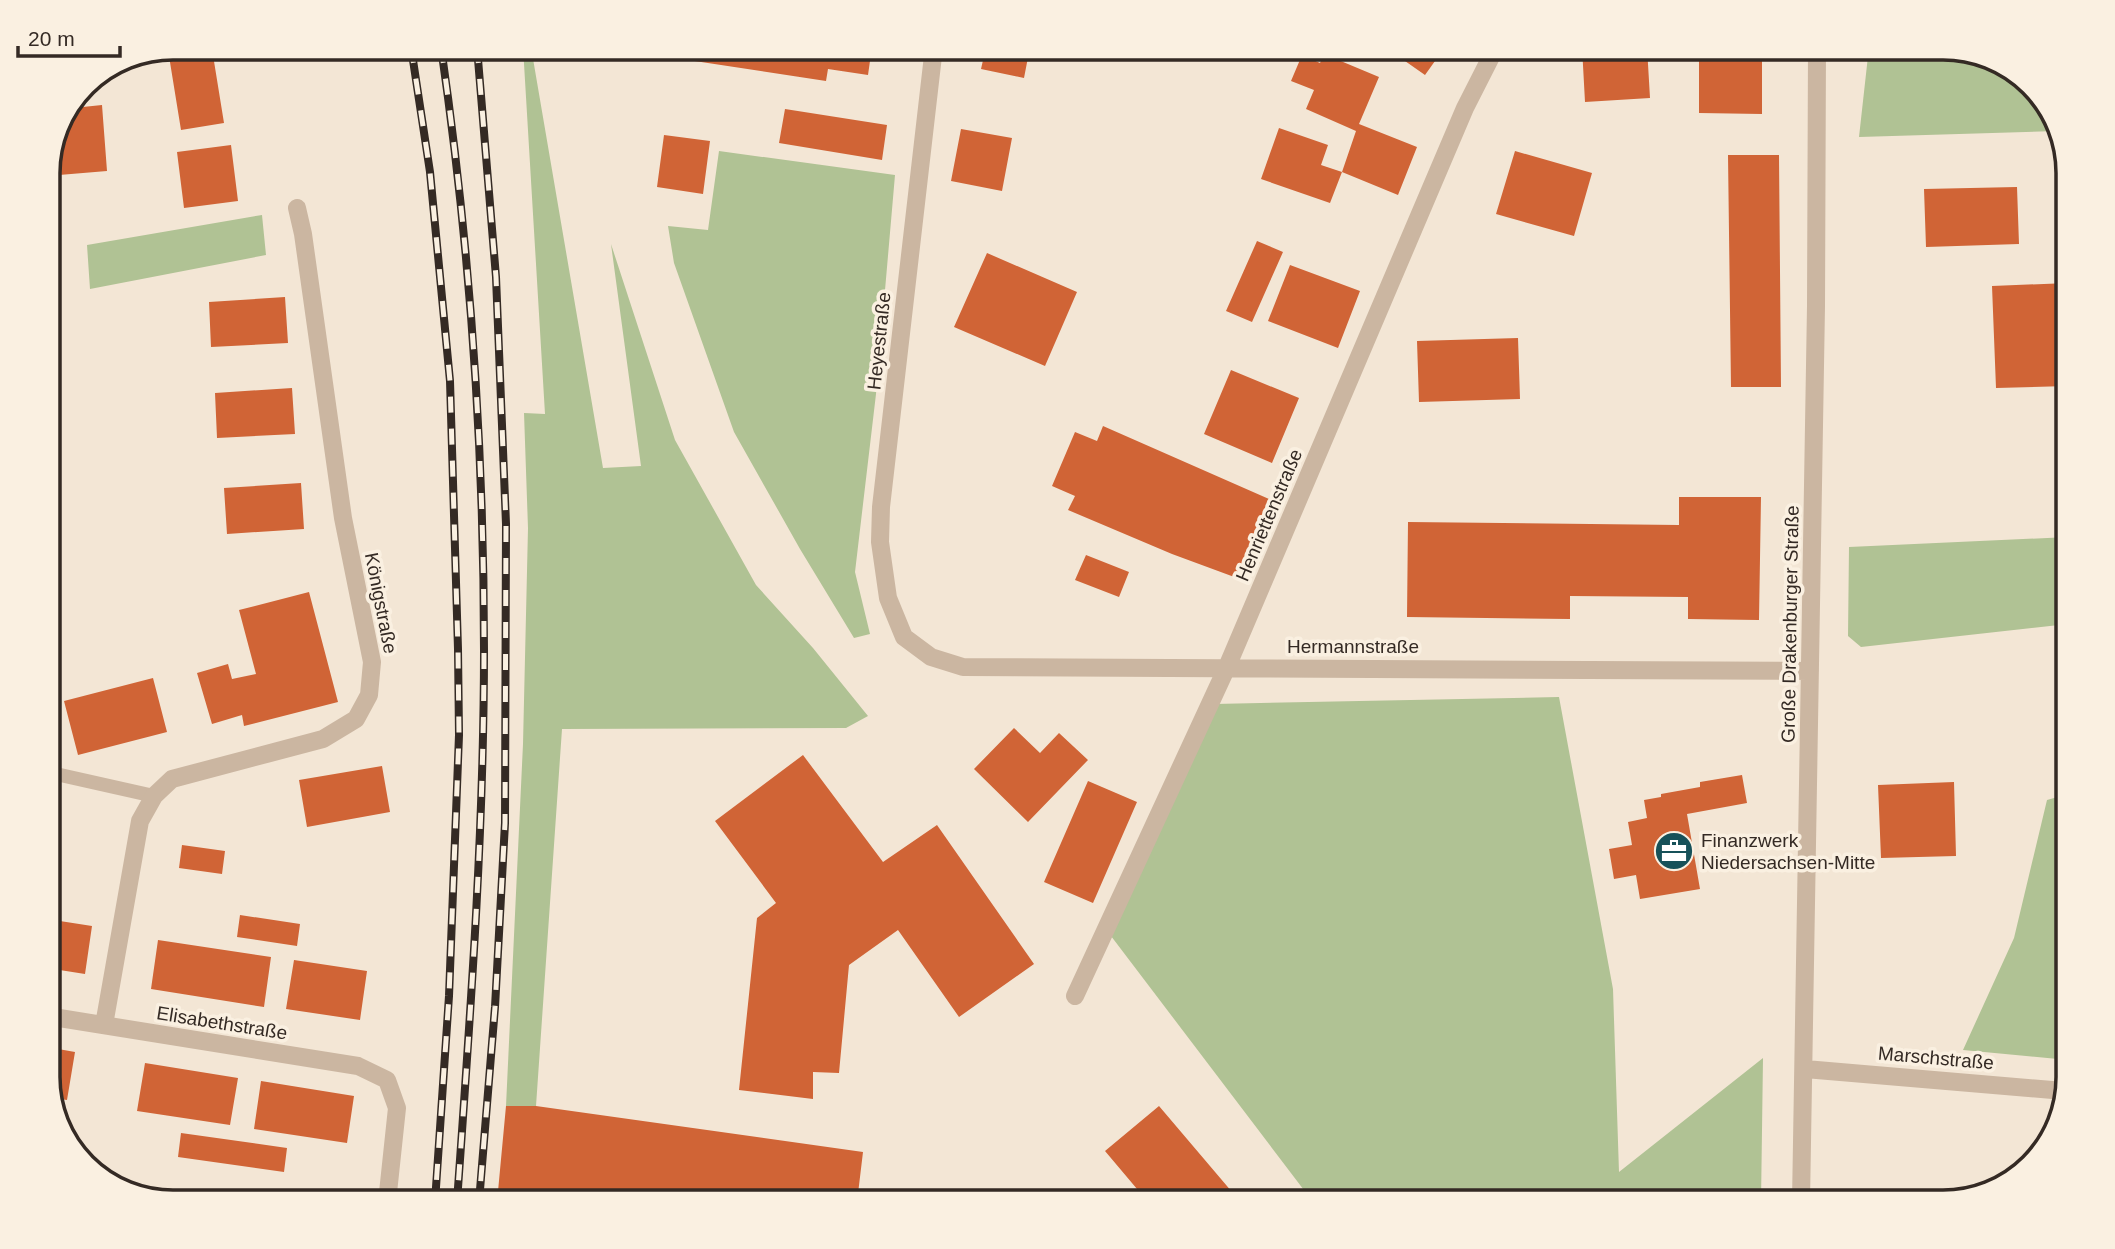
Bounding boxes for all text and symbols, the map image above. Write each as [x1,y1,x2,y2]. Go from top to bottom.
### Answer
scale bar [18,14,119,58]
text: 20 m [28,27,75,50]
street label: Heyestraße [863,291,895,391]
street label: Henriettenstraße [1232,446,1306,584]
street label: Große Drakenburger Straße [1777,505,1803,743]
street label: Königstraße [361,551,401,655]
street label: Hermannstraße [1287,636,1419,657]
office icon: Finanzwerk Niedersachsen-Mitte [1653,830,1695,872]
place label: Finanzwerk Niedersachsen-Mitte [1701,830,1875,873]
street label: Elisabethstraße [155,1002,289,1044]
street label: Marschstraße [1877,1042,1995,1074]

